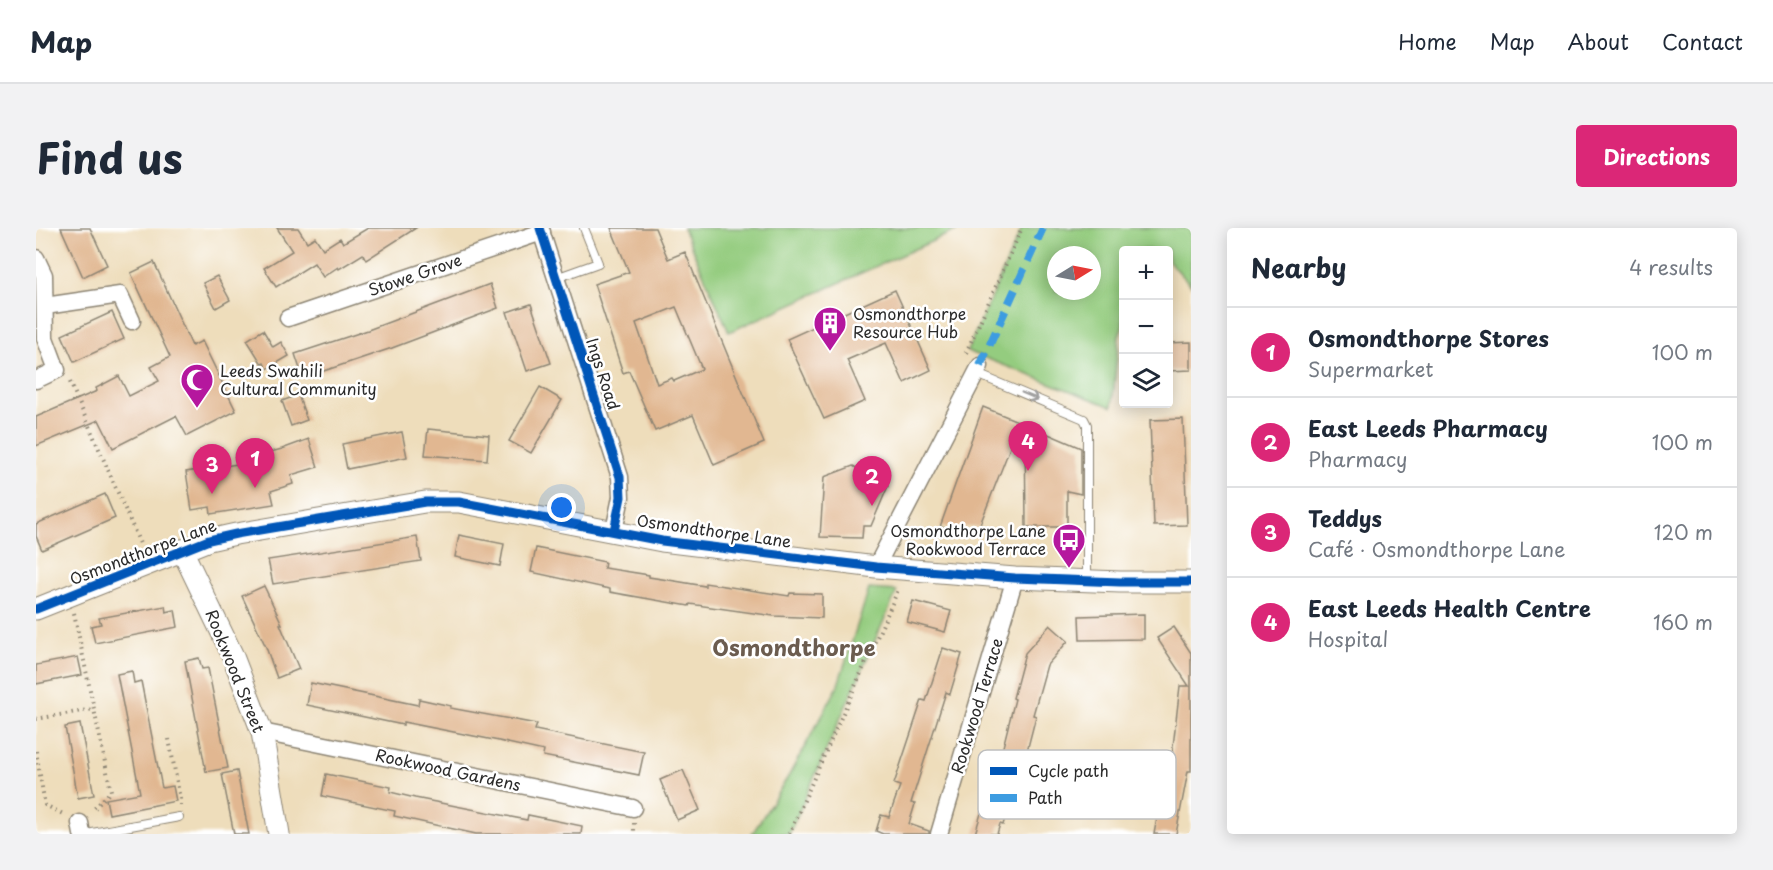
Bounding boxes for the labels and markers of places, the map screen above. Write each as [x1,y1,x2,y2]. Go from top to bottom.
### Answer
place label: Osmondthorpe Resource Hub [853,301,966,343]
building icon: Osmondthorpe Resource Hub [812,305,848,352]
place label: Leeds Swahili Cultural Community [220,358,377,400]
mosque icon: Leeds Swahili Cultural Community [179,362,215,409]
pin: 4 [1008,422,1048,471]
pin: 1 [236,438,274,488]
pin: 3 [192,444,231,494]
pin: 2 [852,456,892,506]
place label: Osmondthorpe Lane Rookwood Terrace [890,518,1046,560]
bus stop icon: Osmondthorpe Lane Rookwood Terrace [1051,522,1087,569]

